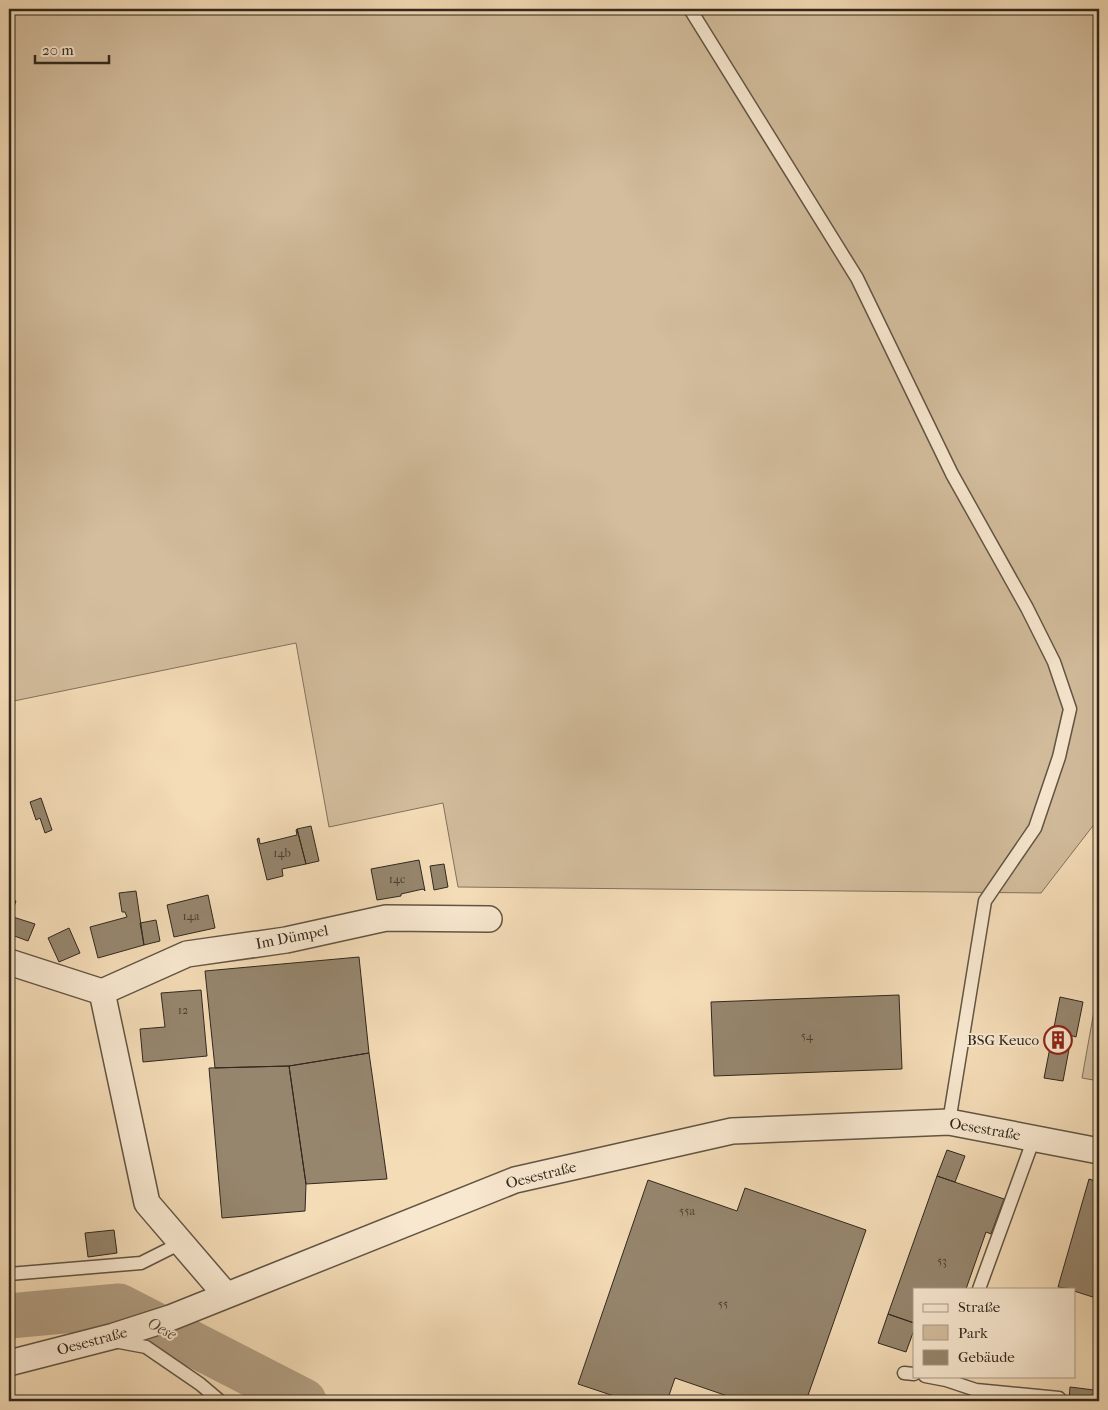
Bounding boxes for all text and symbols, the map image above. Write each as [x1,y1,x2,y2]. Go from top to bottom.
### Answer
scale bar [35,32,109,64]
text: 20 m [42,41,74,59]
house number: 14b [273,846,291,860]
house number: 14c [389,872,405,886]
house number: 14a [183,909,200,923]
street label: Im Dümpel [254,921,330,953]
house number: 12 [178,1003,188,1017]
building icon: BSG Keuco [1043,1025,1073,1055]
house number: 54 [801,1029,814,1043]
place label: BSG Keuco [967,1031,1039,1049]
street label: Oesestraße [948,1114,1023,1144]
street label: Oesestraße [504,1157,579,1192]
house number: 55a [679,1204,695,1218]
house number: 53 [937,1254,947,1268]
legend [913,1288,1076,1378]
house number: 55 [718,1297,728,1311]
text: Straße [958,1298,1001,1316]
water label: Oese [144,1313,180,1344]
street label: Oesestraße [55,1323,130,1359]
text: Park [958,1324,988,1342]
text: Gebäude [958,1348,1015,1366]

